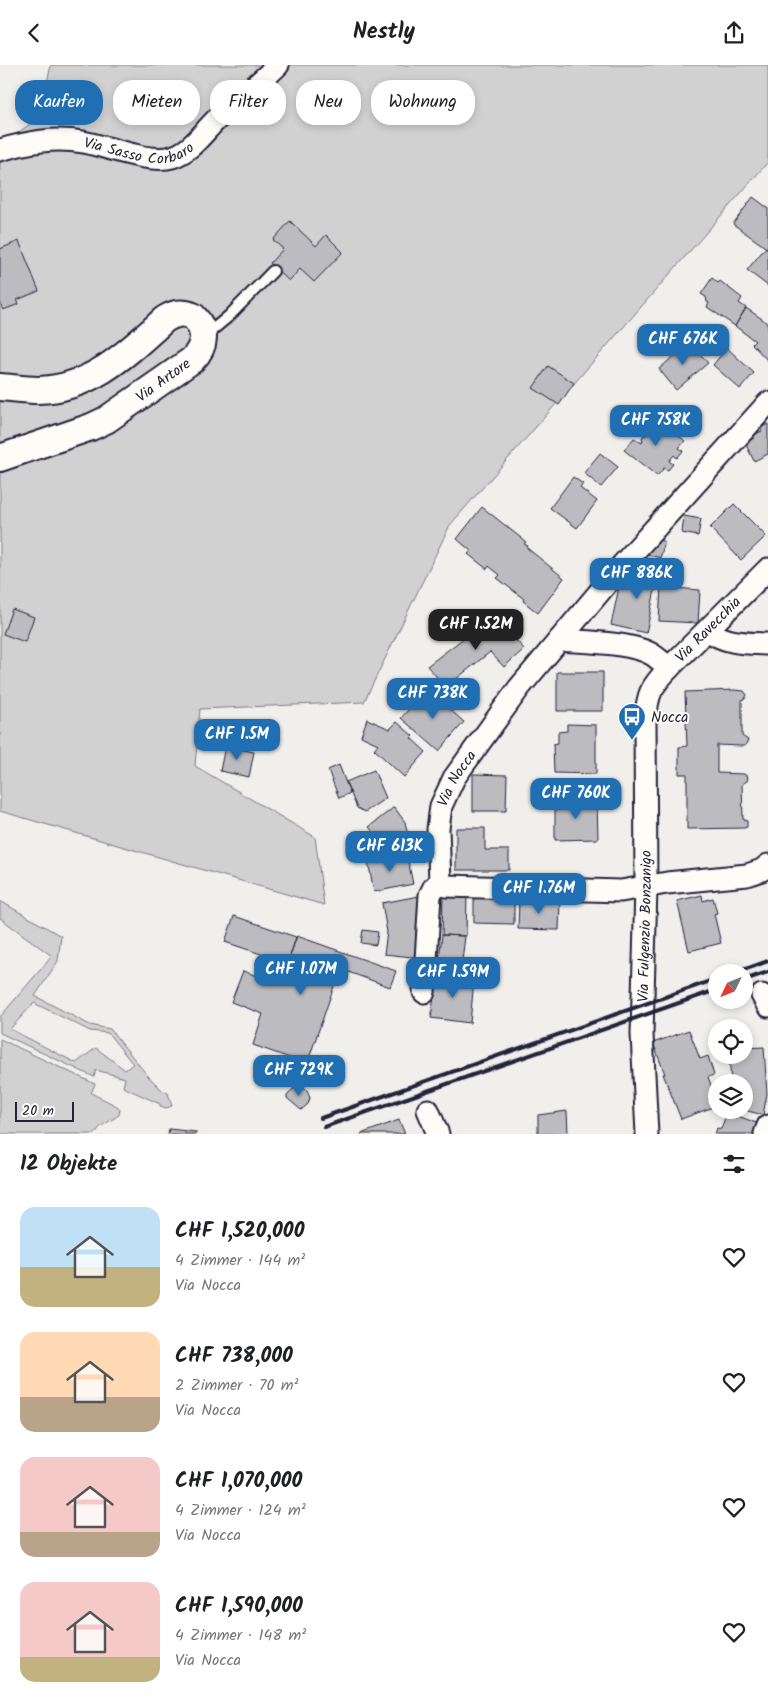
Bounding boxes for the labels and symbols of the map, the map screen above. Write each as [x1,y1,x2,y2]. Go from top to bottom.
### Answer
street label: Via Sasso Corbaro [82,131,200,172]
pin: CHF 676K [631,323,735,366]
street label: Via Artore [131,352,196,409]
pin: CHF 758K [604,405,708,447]
pin: CHF 886K [585,557,689,600]
street label: Via Ravecchia [670,591,747,669]
pin: CHF 1.52M [419,609,533,651]
pin: CHF 738K [381,677,485,720]
bus stop icon: Nocca [617,702,647,741]
place label: Nocca [651,706,688,730]
pin: CHF 1.5M [185,719,289,761]
street label: Via Nocca [431,746,483,811]
pin: CHF 760K [524,777,628,820]
pin: CHF 613K [338,831,442,873]
street label: Via Fulgenzio Bonzanigo [632,850,659,1002]
pin: CHF 1.76M [482,873,596,915]
pin: CHF 1.07M [244,953,358,996]
pin: CHF 1.59M [396,957,510,999]
north arrow [708,964,752,1009]
pin: CHF 729K [247,1055,351,1097]
scale bar [15,1099,74,1122]

